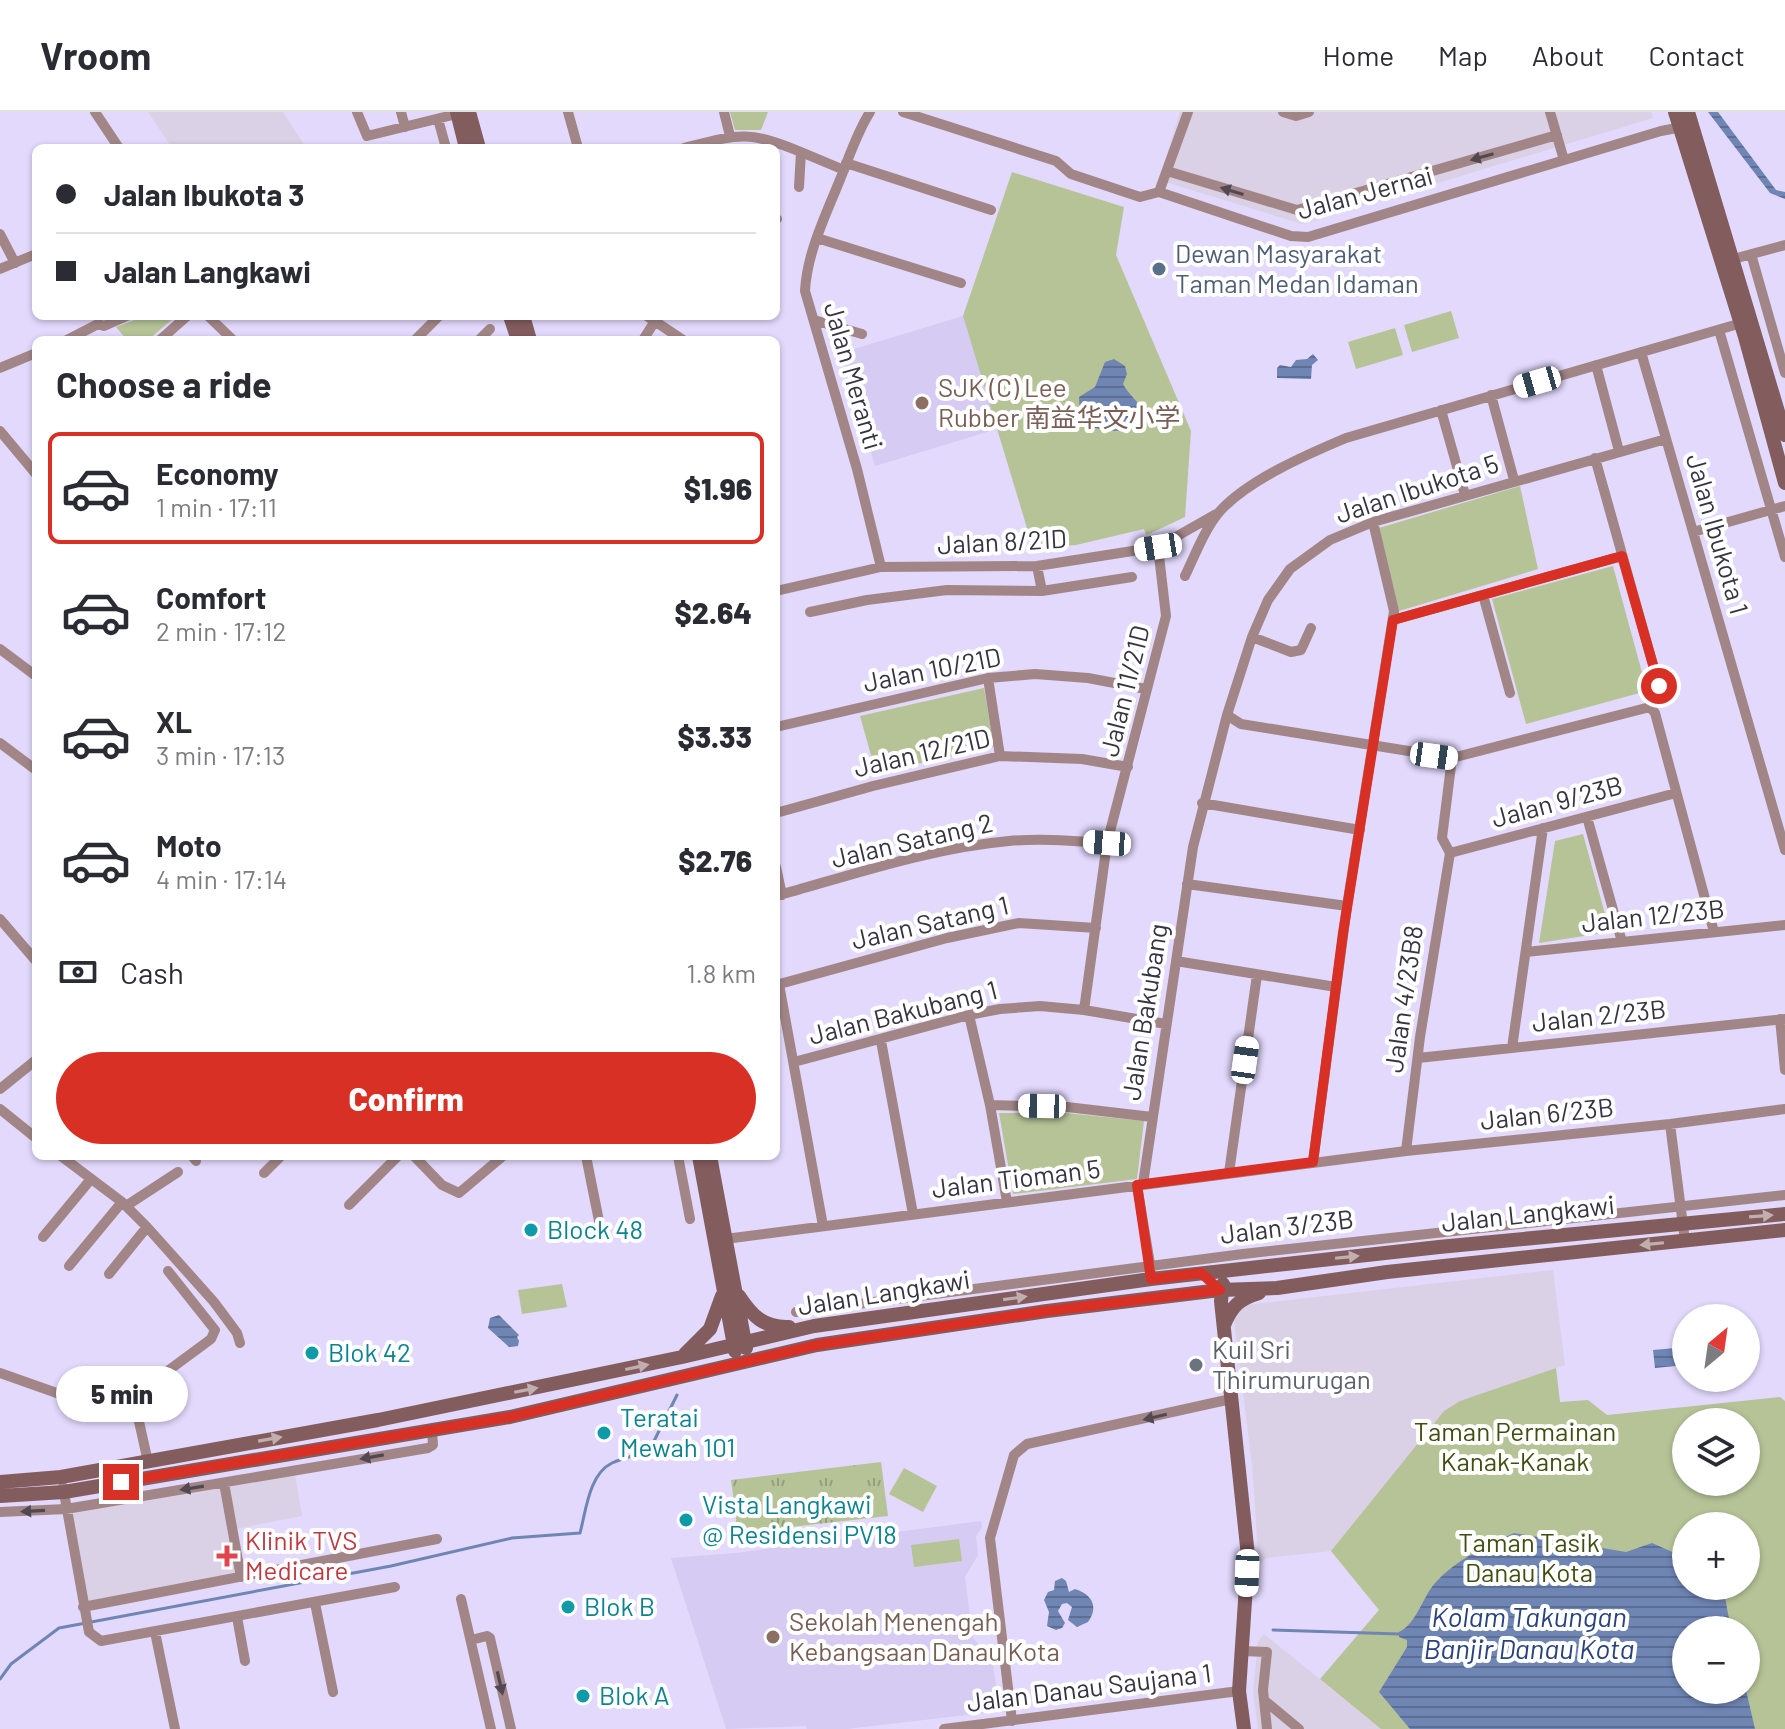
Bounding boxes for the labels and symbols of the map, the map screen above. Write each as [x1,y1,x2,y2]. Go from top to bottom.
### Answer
one-way arrow [1469,151,1493,164]
street label: Jalan Jernai [1293,159,1436,225]
one-way arrow [1220,184,1244,197]
place label: Dewan Masyarakat Taman Medan Idaman [1175,237,1419,298]
marker: Dewan Masyarakat Taman Medan Idaman [1150,260,1168,278]
street label: Jalan Meranti [819,298,890,453]
car [1511,364,1563,400]
place label: SJK (C) Lee Rubber 南益华文小学 [938,371,1181,432]
marker: SJK (C) Lee Rubber 南益华文小学 [913,394,931,412]
street label: Jalan Ibukota 5 [1331,447,1502,529]
street label: Jalan Ibukota 1 [1681,450,1756,617]
street label: Jalan 8/21D [936,522,1067,559]
car [1132,531,1184,563]
street label: Jalan 11/21D [1092,622,1155,759]
street label: Jalan 10/21D [860,640,1003,697]
route start [1641,668,1677,704]
street label: Jalan 12/21D [850,721,993,782]
car [1409,741,1459,771]
street label: Jalan 9/23B [1488,768,1625,833]
street label: Jalan Satang 2 [828,806,995,873]
car [1082,829,1132,857]
street label: Jalan Satang 1 [848,888,1011,955]
street label: Jalan 12/23B [1580,892,1726,937]
street label: Jalan Bakubang [1114,921,1173,1102]
street label: Jalan 4/23B8 [1377,923,1428,1074]
street label: Jalan Bakubang 1 [805,973,1000,1050]
street label: Jalan 2/23B [1530,992,1667,1037]
car [1230,1035,1260,1085]
street label: Jalan 6/23B [1479,1090,1615,1135]
car [1018,1094,1066,1118]
street label: Jalan Tioman 5 [930,1152,1102,1203]
street label: Jalan Langkawi [1440,1188,1616,1237]
street label: Jalan 3/23B [1218,1202,1355,1249]
one-way arrow [1749,1209,1774,1222]
place label: Block 48 [547,1213,643,1244]
marker: Block 48 [522,1221,540,1239]
one-way arrow [1639,1238,1664,1251]
one-way arrow [1335,1251,1360,1264]
street label: Jalan Langkawi [795,1263,972,1320]
one-way arrow [1003,1291,1028,1304]
north arrow [1672,1304,1760,1392]
place label: Kuil Sri Thirumurugan [1212,1333,1371,1394]
place label: Blok 42 [328,1336,411,1367]
marker: Blok 42 [303,1344,321,1362]
marker: Kuil Sri Thirumurugan [1187,1356,1205,1374]
one-way arrow [625,1360,650,1373]
callout: 5 min [55,1366,187,1422]
one-way arrow [513,1383,538,1396]
place label: Teratai Mewah 101 [620,1401,735,1462]
one-way arrow [1142,1411,1167,1423]
park label: Taman Permainan Kanak-Kanak [1414,1415,1616,1476]
marker: Teratai Mewah 101 [595,1424,613,1442]
one-way arrow [258,1433,283,1445]
one-way arrow [360,1452,385,1464]
route end [103,1464,139,1500]
one-way arrow [179,1483,204,1495]
place label: Vista Langkawi @ Residensi PV18 [702,1488,897,1549]
one-way arrow [20,1504,45,1517]
marker: Vista Langkawi @ Residensi PV18 [677,1511,695,1529]
place label: Klinik TVS Medicare [245,1524,357,1585]
park label: Taman Tasik Danau Kota [1458,1526,1600,1587]
marker: Klinik TVS Medicare [216,1545,238,1567]
car [1234,1549,1260,1597]
place label: Blok B [584,1590,655,1621]
marker: Blok B [559,1598,577,1616]
water label: Kolam Takungan Banjir Danau Kota [1424,1599,1634,1665]
place label: Sekolah Menengah Kebangsaan Danau Kota [789,1605,1060,1666]
marker: Sekolah Menengah Kebangsaan Danau Kota [764,1628,782,1646]
street label: Jalan Danau Saujana 1 [965,1656,1213,1717]
one-way arrow [494,1670,507,1695]
place label: Blok A [599,1679,669,1710]
marker: Blok A [574,1687,592,1705]

